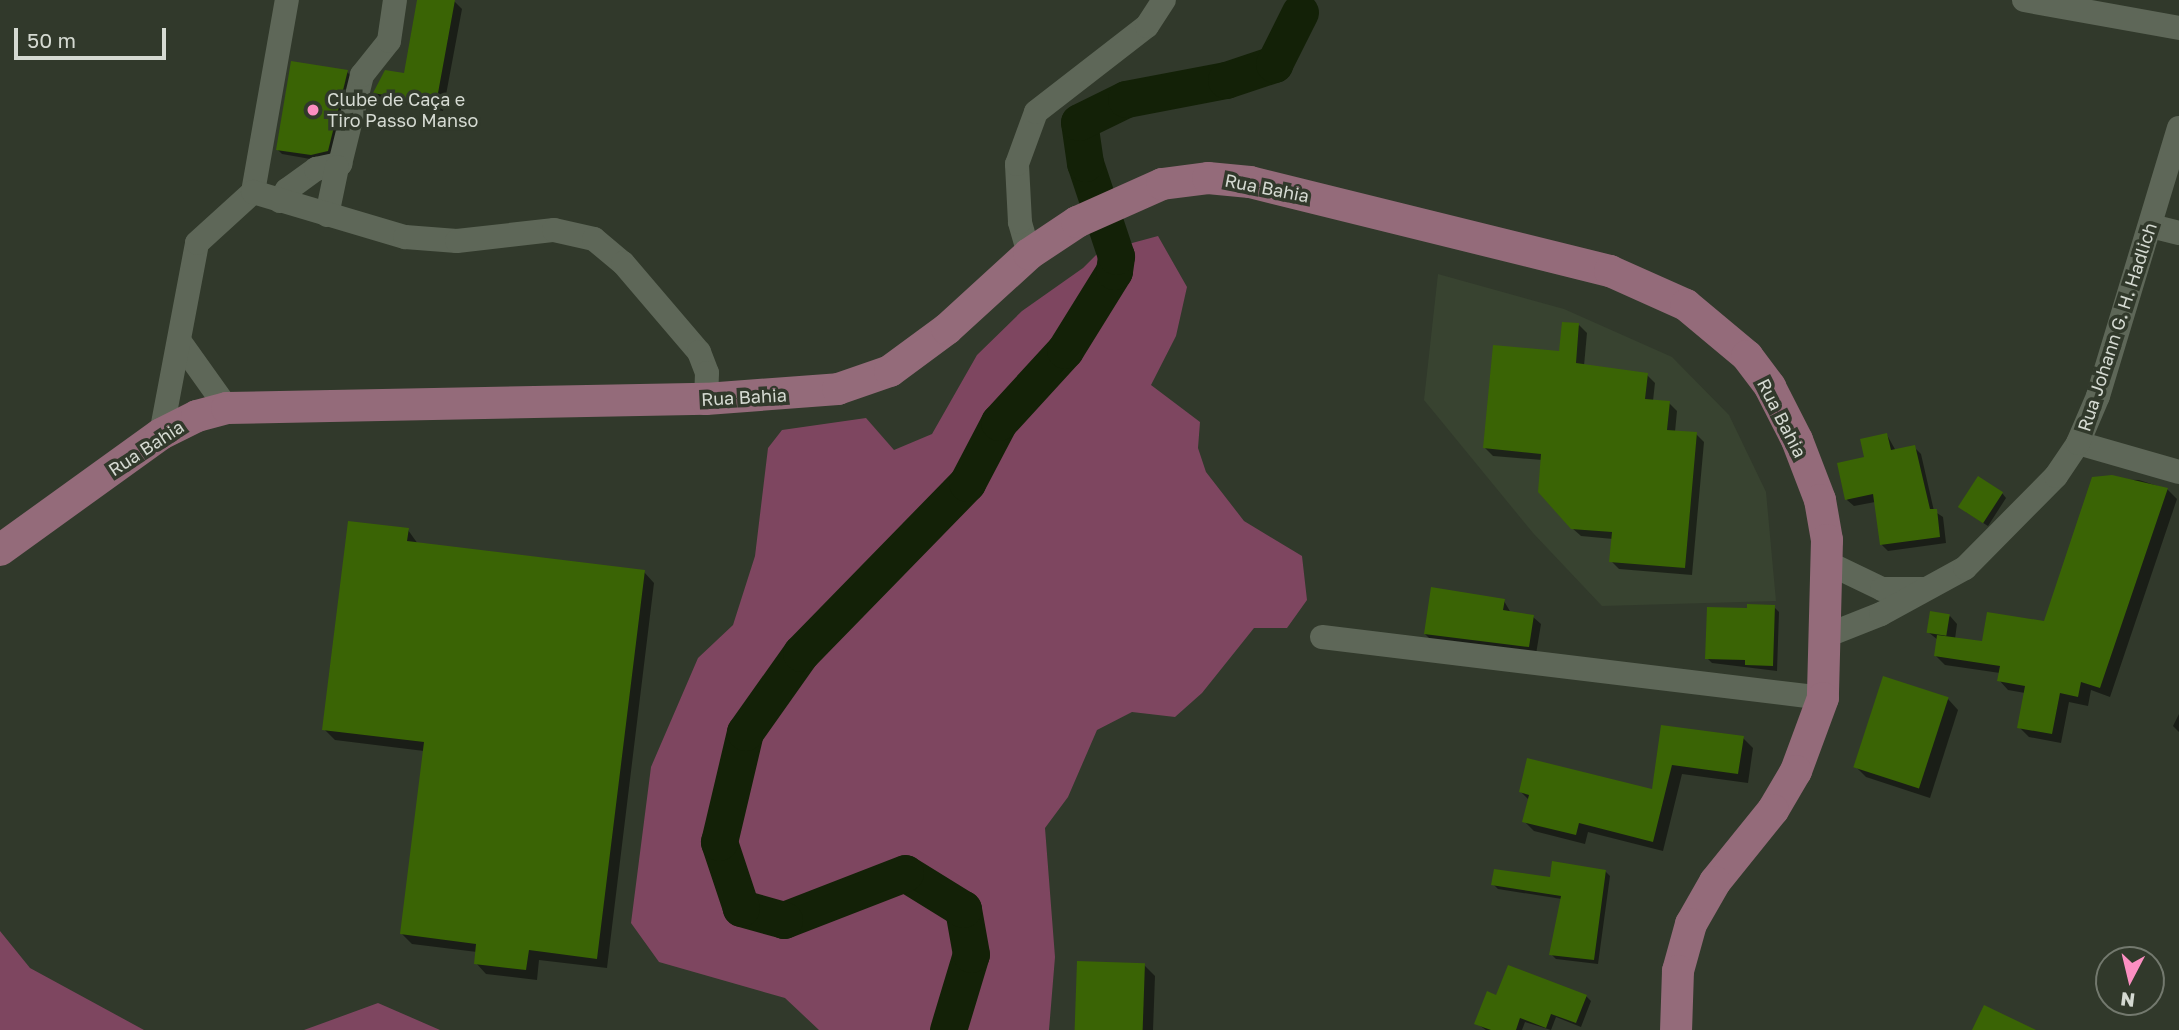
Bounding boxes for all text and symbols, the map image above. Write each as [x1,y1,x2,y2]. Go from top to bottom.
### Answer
scale bar [18,14,170,58]
text: 50 m [27,27,76,53]
place label: Clube de Caça e Tiro Passo Manso [327,89,478,132]
marker: Clube de Caça e Tiro Passo Manso [305,102,321,118]
street label: Rua Bahia [1223,169,1311,207]
street label: Rua Johann G. H. Hadlich [2073,220,2161,434]
street label: Rua Bahia [1753,375,1811,461]
street label: Rua Bahia [701,384,787,410]
street label: Rua Bahia [104,416,188,480]
north arrow [2095,946,2165,1016]
text: N [2119,988,2136,1013]

